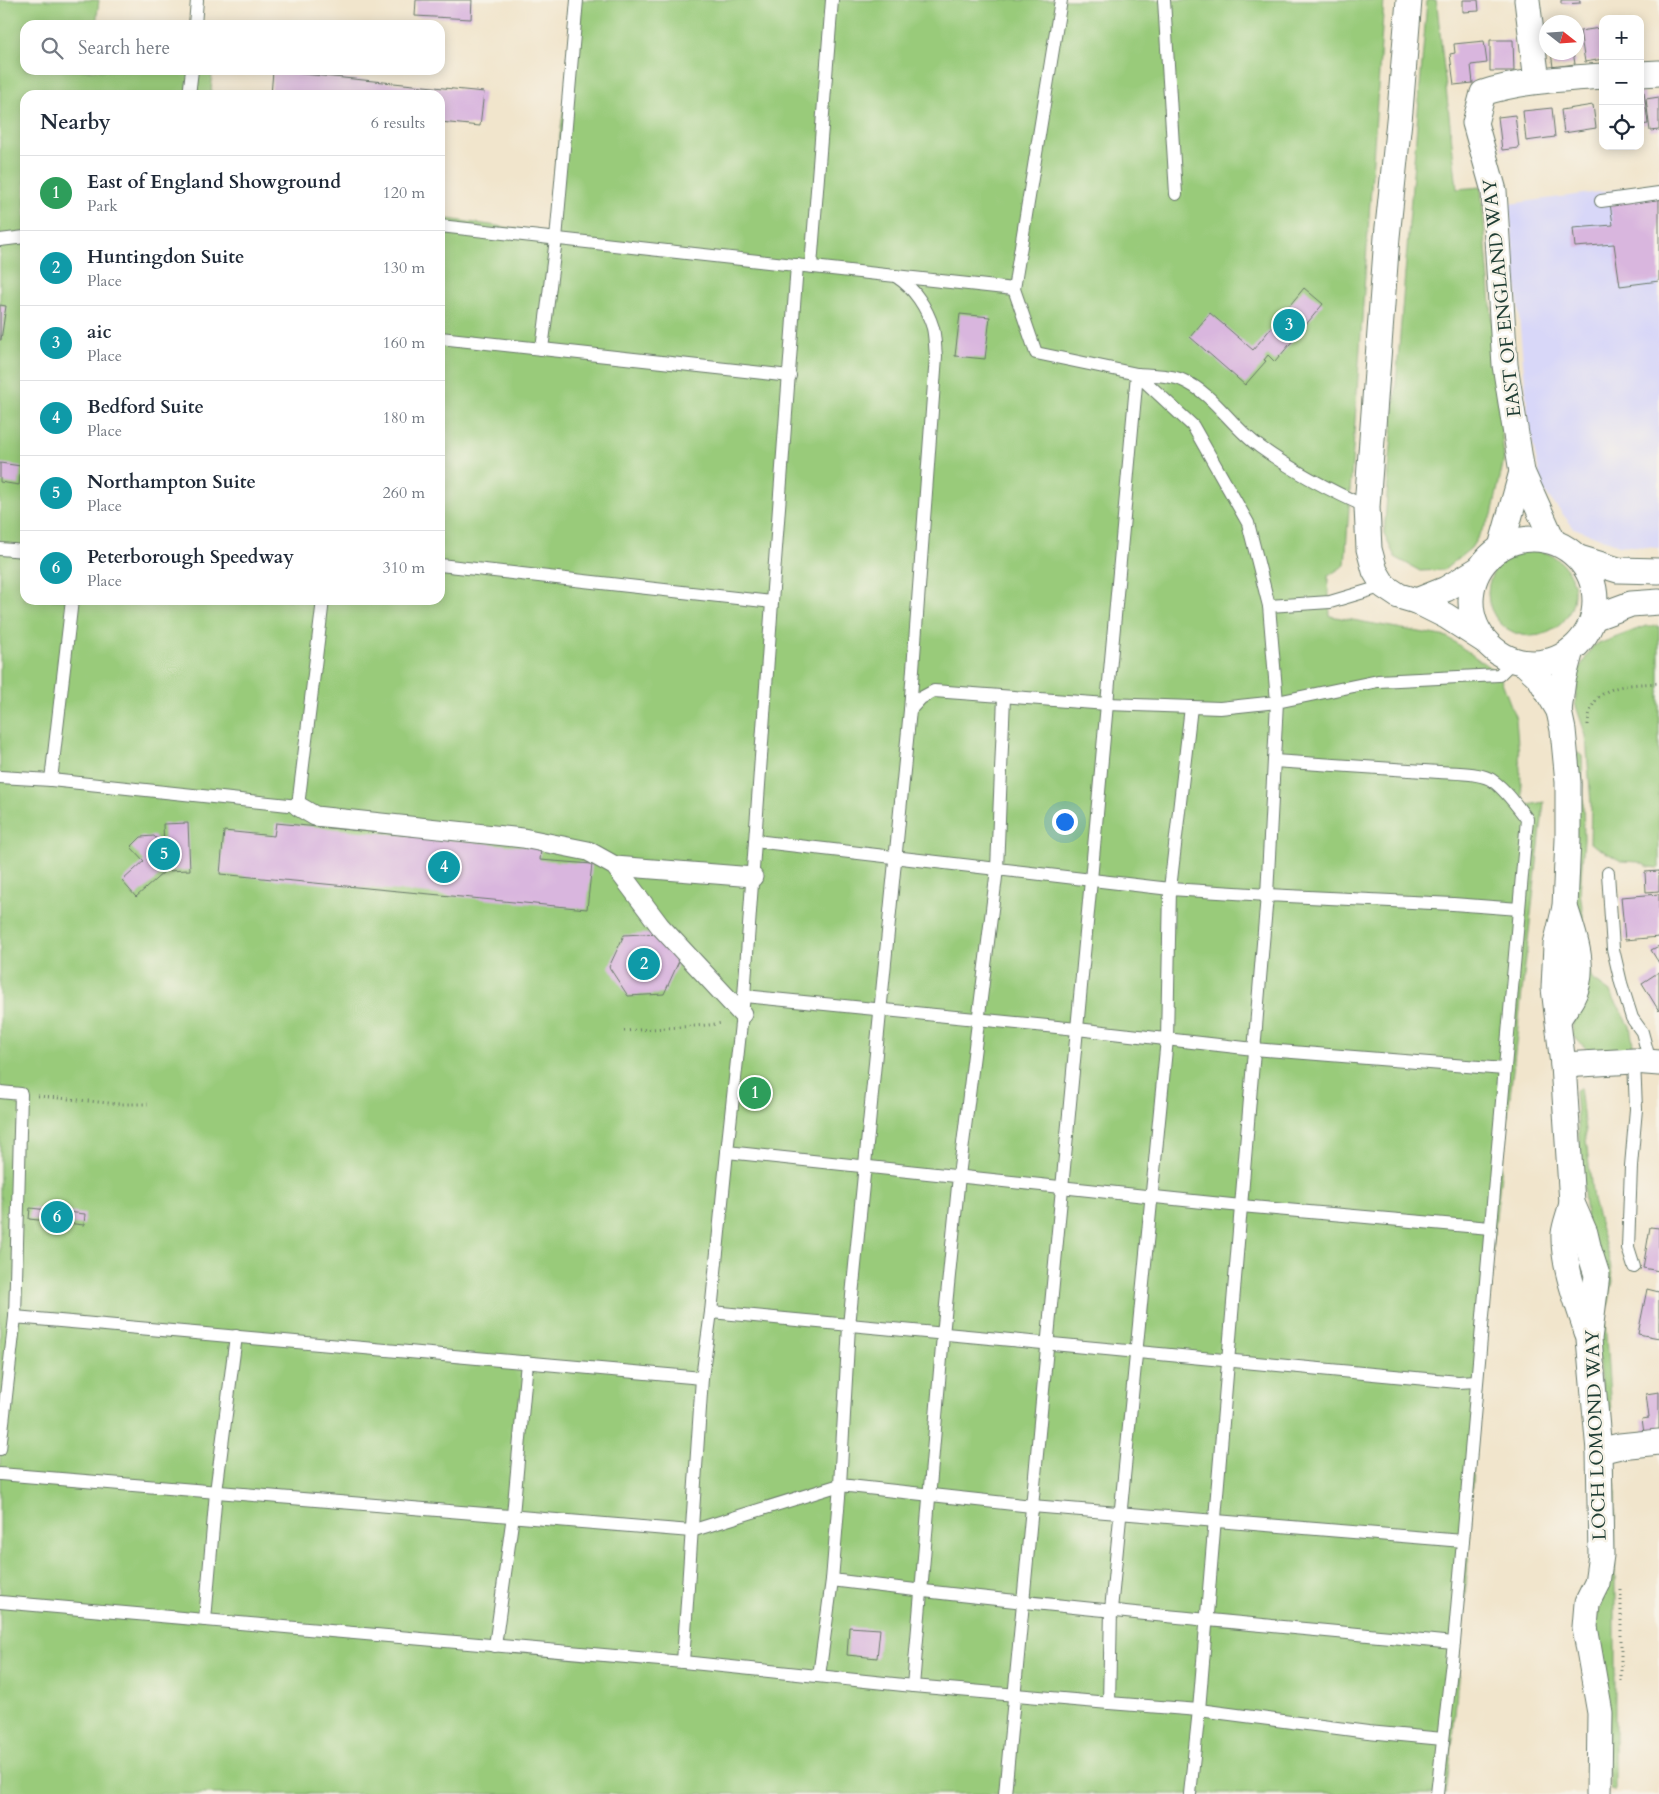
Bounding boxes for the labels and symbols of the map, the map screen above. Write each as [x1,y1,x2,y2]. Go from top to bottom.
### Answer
north arrow [1539,15,1584,60]
street label: EAST OF ENGLAND WAY [1476,177,1527,418]
pin: 3 [1273,306,1305,344]
your location [1052,809,1078,835]
pin: 5 [148,835,180,873]
pin: 4 [428,848,460,886]
pin: 2 [628,945,660,983]
pin: 1 [739,1074,771,1112]
pin: 6 [41,1198,73,1236]
street label: LOCH LOMOND WAY [1579,1328,1613,1541]

